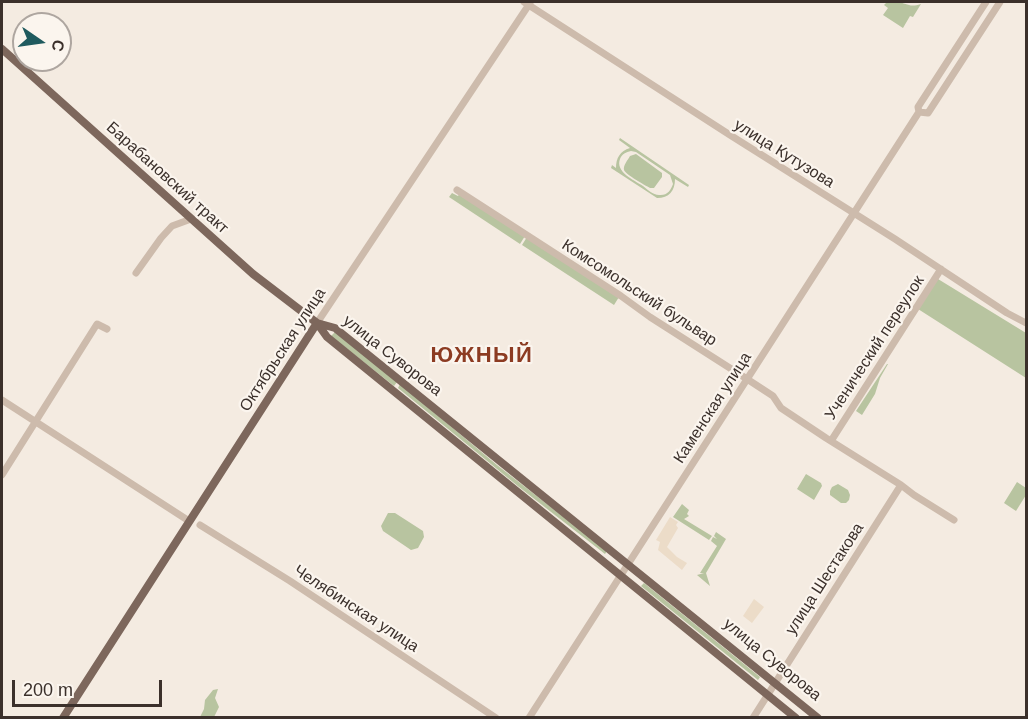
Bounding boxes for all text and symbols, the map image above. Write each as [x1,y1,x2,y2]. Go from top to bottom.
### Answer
north arrow [12,12,72,72]
text: С [48,38,68,53]
street label: улица Кутузова [730,116,838,192]
street label: Барабановский тракт [102,118,232,238]
street label: Комсомольский бульвар [558,236,720,350]
street label: Ученический переулок [821,272,929,424]
street label: Октябрьская улица [236,285,330,415]
street label: улица Суворова [339,311,445,401]
district label: ЮЖНЫЙ [431,343,533,369]
street label: Каменская улица [670,349,756,467]
street label: улица Шестакова [782,520,868,638]
street label: Челябинская улица [290,561,422,657]
street label: улица Суворова [719,615,825,705]
scale bar [15,668,165,706]
text: 200 m [23,680,73,700]

